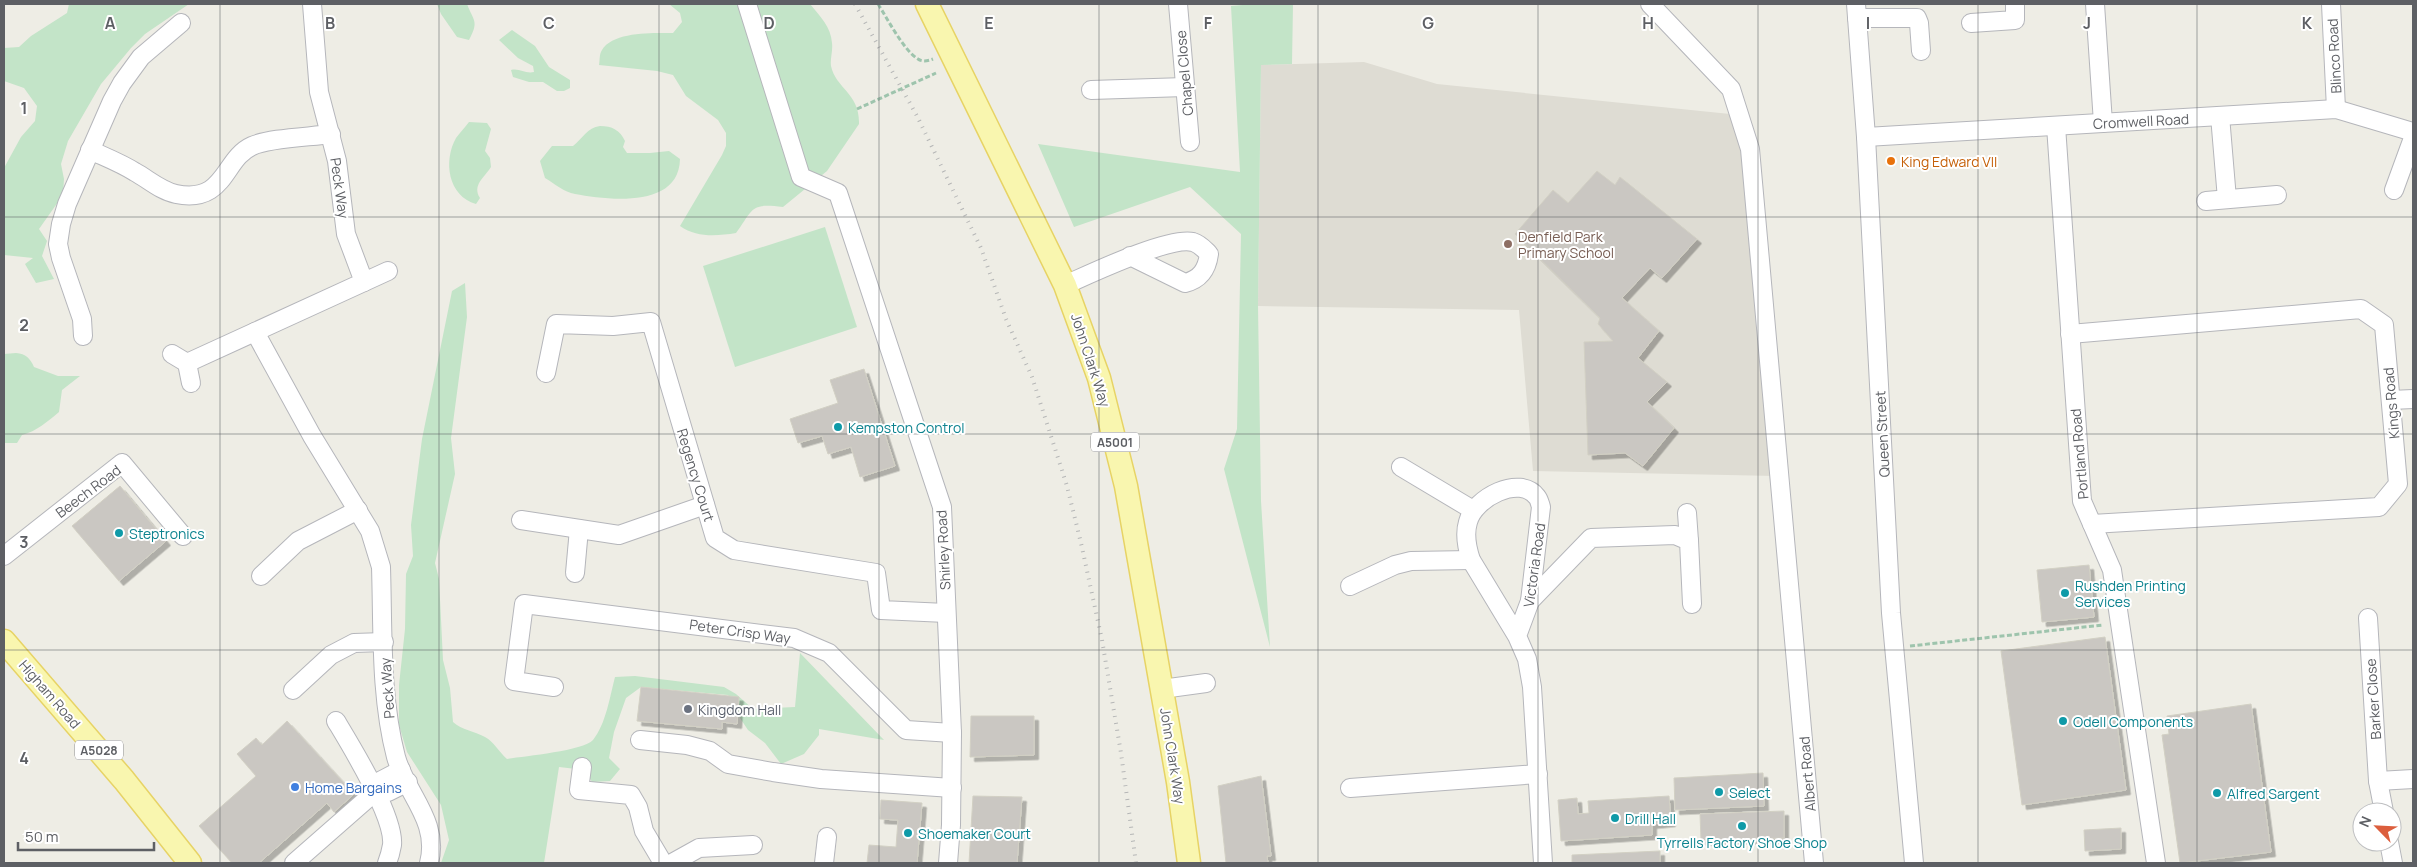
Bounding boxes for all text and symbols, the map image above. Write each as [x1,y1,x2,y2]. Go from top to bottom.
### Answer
text: A [105,12,116,34]
text: B [325,12,335,34]
text: C [543,12,555,34]
text: D [763,12,775,34]
text: E [984,12,994,34]
text: F [1204,12,1213,34]
text: G [1422,12,1434,34]
text: H [1642,12,1654,34]
text: I [1866,12,1870,34]
text: J [2083,12,2091,34]
text: K [2302,12,2313,34]
street label: Blinco Road [2323,18,2345,94]
street label: Chapel Close [1171,29,1197,117]
text: 1 [20,97,28,119]
street label: Cromwell Road [2092,109,2190,133]
place label: King Edward VII [1901,152,1997,171]
marker: King Edward VII [1885,155,1897,167]
street label: Peck Way [326,156,354,220]
place label: Denfield Park Primary School [1518,227,1614,262]
marker: Denfield Park Primary School [1502,238,1514,250]
street label: John Clark Way [1067,311,1115,410]
text: 2 [19,314,29,336]
street label: Kings Road [2378,367,2404,439]
street label: Queen Street [1870,390,1894,478]
street label: Portland Road [2066,408,2092,500]
place label: Kempston Control [848,418,965,437]
marker: Kempston Control [832,421,844,433]
street label: Regency Court [673,426,719,524]
road number: A5001 [1091,432,1139,452]
street label: Beech Road [52,460,124,522]
street label: Shirley Road [931,510,955,590]
street label: Victoria Road [1519,522,1549,608]
place label: Steptronics [129,524,205,543]
marker: Steptronics [113,527,125,539]
text: 3 [19,531,29,553]
place label: Rushden Printing Services [2075,576,2186,611]
marker: Rushden Printing Services [2059,587,2071,599]
street label: Peter Crisp Way [688,614,792,648]
street label: Higham Road [15,656,85,732]
street label: Peck Way [375,656,399,719]
street label: Barker Close [2361,658,2385,740]
place label: Kingdom Hall [698,700,781,719]
marker: Kingdom Hall [682,703,694,715]
street label: John Clark Way [1156,706,1190,806]
place label: Odell Components [2073,712,2193,731]
marker: Odell Components [2057,715,2069,727]
street label: Albert Road [1794,736,1820,812]
road number: A5028 [75,740,123,760]
text: 4 [19,747,29,769]
place label: Home Bargains [305,778,402,797]
marker: Home Bargains [289,781,301,793]
place label: Select [1729,783,1771,802]
place label: Alfred Sargent [2227,784,2320,803]
marker: Select [1713,786,1725,798]
marker: Alfred Sargent [2211,787,2223,799]
north arrow [2352,802,2402,852]
place label: Drill Hall [1625,809,1676,828]
marker: Drill Hall [1609,812,1621,824]
text: N [2354,813,2375,830]
scale bar [18,820,154,852]
marker: Tyrrells Factory Shoe Shop [1736,820,1748,832]
place label: Shoemaker Court [918,824,1031,843]
text: 50 m [25,826,59,847]
marker: Shoemaker Court [902,827,914,839]
place label: Tyrrells Factory Shoe Shop [1657,833,1827,852]

